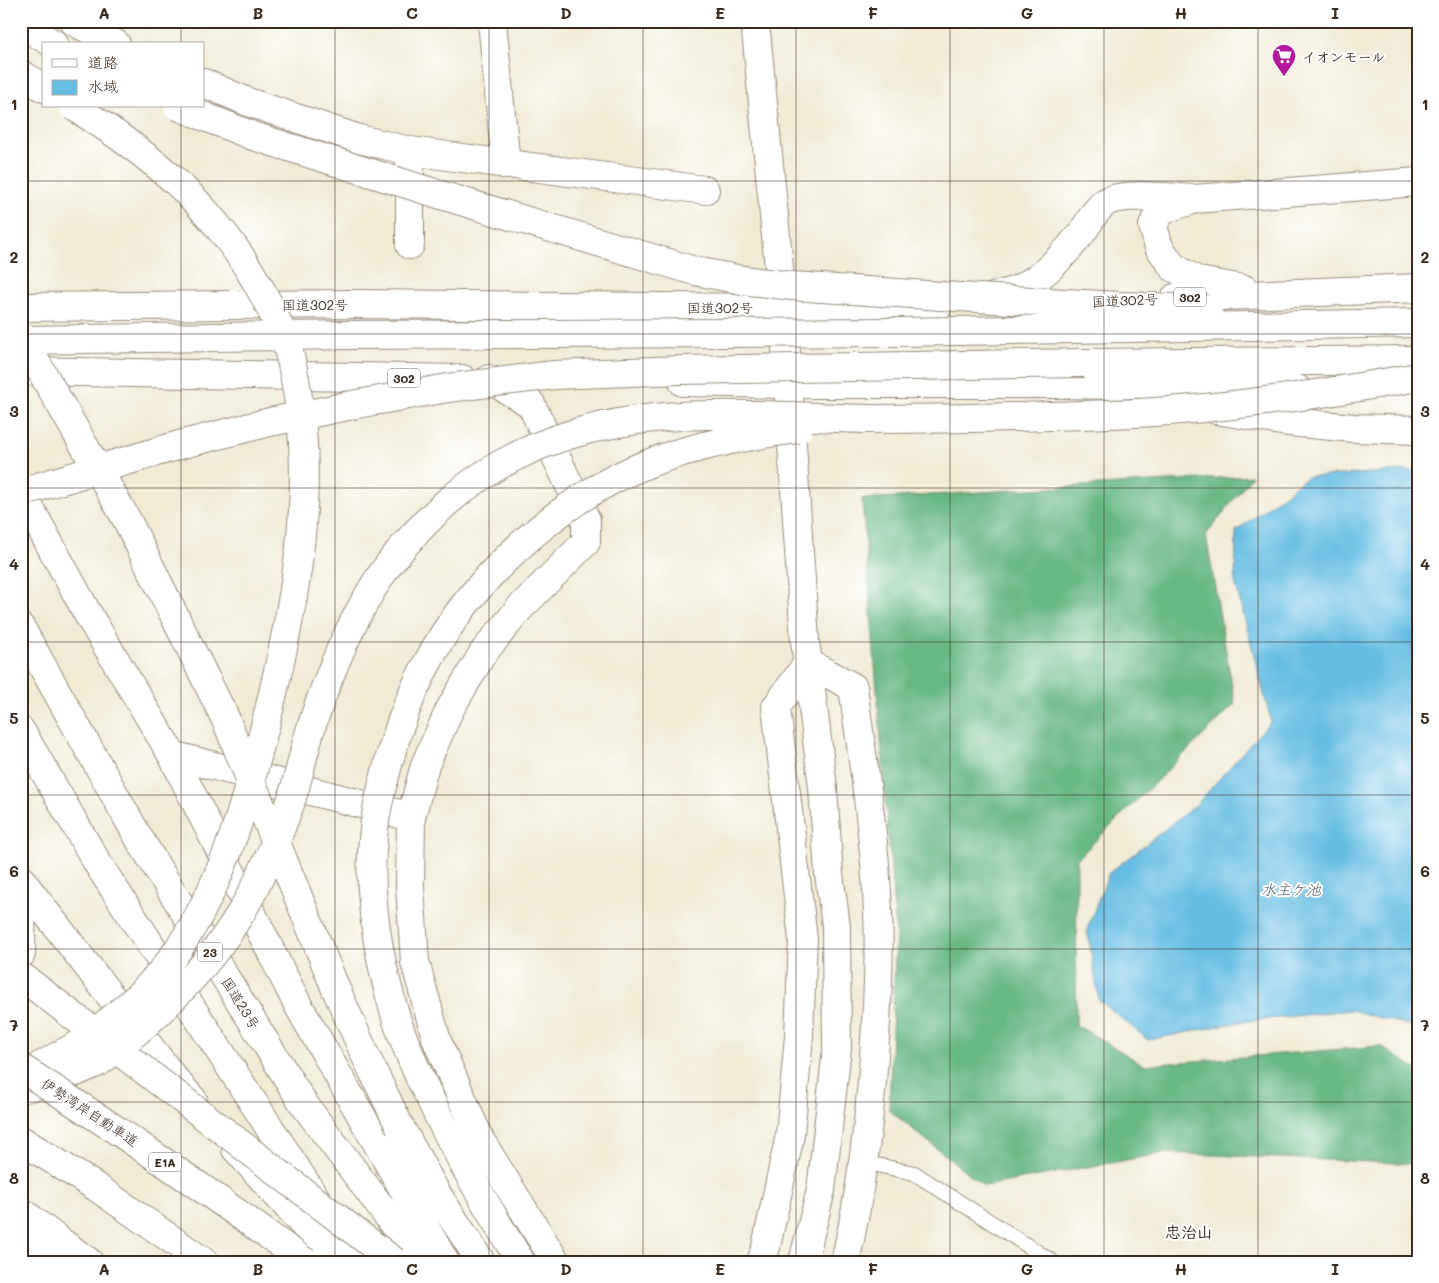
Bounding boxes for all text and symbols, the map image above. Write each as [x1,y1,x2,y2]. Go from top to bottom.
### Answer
text: A [98,2,110,23]
text: B [253,2,263,23]
text: C [406,2,418,23]
text: D [560,2,572,23]
text: E [715,2,725,23]
text: F [868,2,878,23]
text: G [1021,2,1033,23]
text: H [1175,2,1187,23]
text: I [1331,2,1339,23]
legend [42,42,205,108]
supermarket icon: イオンモール [1271,43,1297,77]
place label: イオンモール [1302,47,1385,66]
text: 道路 [88,52,118,72]
text: 水域 [88,76,118,96]
text: 1 [10,93,18,114]
text: 1 [1421,93,1429,114]
text: 2 [10,246,19,267]
text: 2 [1421,246,1430,267]
road number: 302 [1174,288,1206,306]
street label: 国道302号 [1091,289,1159,311]
street label: 国道302号 [282,295,348,314]
street label: 国道302号 [687,298,753,317]
road number: 302 [388,368,420,388]
text: 3 [9,400,19,421]
text: 3 [1420,400,1430,421]
text: 4 [9,553,19,574]
text: 4 [1420,553,1430,574]
text: 5 [9,707,19,728]
text: 5 [1420,707,1430,728]
text: 6 [9,860,19,881]
text: 6 [1420,860,1430,881]
water label: 水主ケ池 [1261,879,1322,899]
road number: 23 [198,942,222,962]
street label: 国道23号 [218,973,264,1033]
text: 7 [10,1014,19,1035]
text: 7 [1421,1014,1430,1035]
street label: 伊勢湾岸自動車道 [38,1074,142,1150]
road number: E1A [149,1152,181,1172]
text: 8 [9,1167,19,1188]
text: 8 [1420,1167,1430,1188]
district label: 忠治山 [1165,1221,1213,1242]
text: A [98,1258,110,1279]
text: B [253,1258,263,1279]
text: C [406,1258,418,1279]
text: D [560,1258,572,1279]
text: E [715,1258,725,1279]
text: F [868,1258,878,1279]
text: G [1021,1258,1033,1279]
text: H [1175,1258,1187,1279]
text: I [1331,1258,1339,1279]

